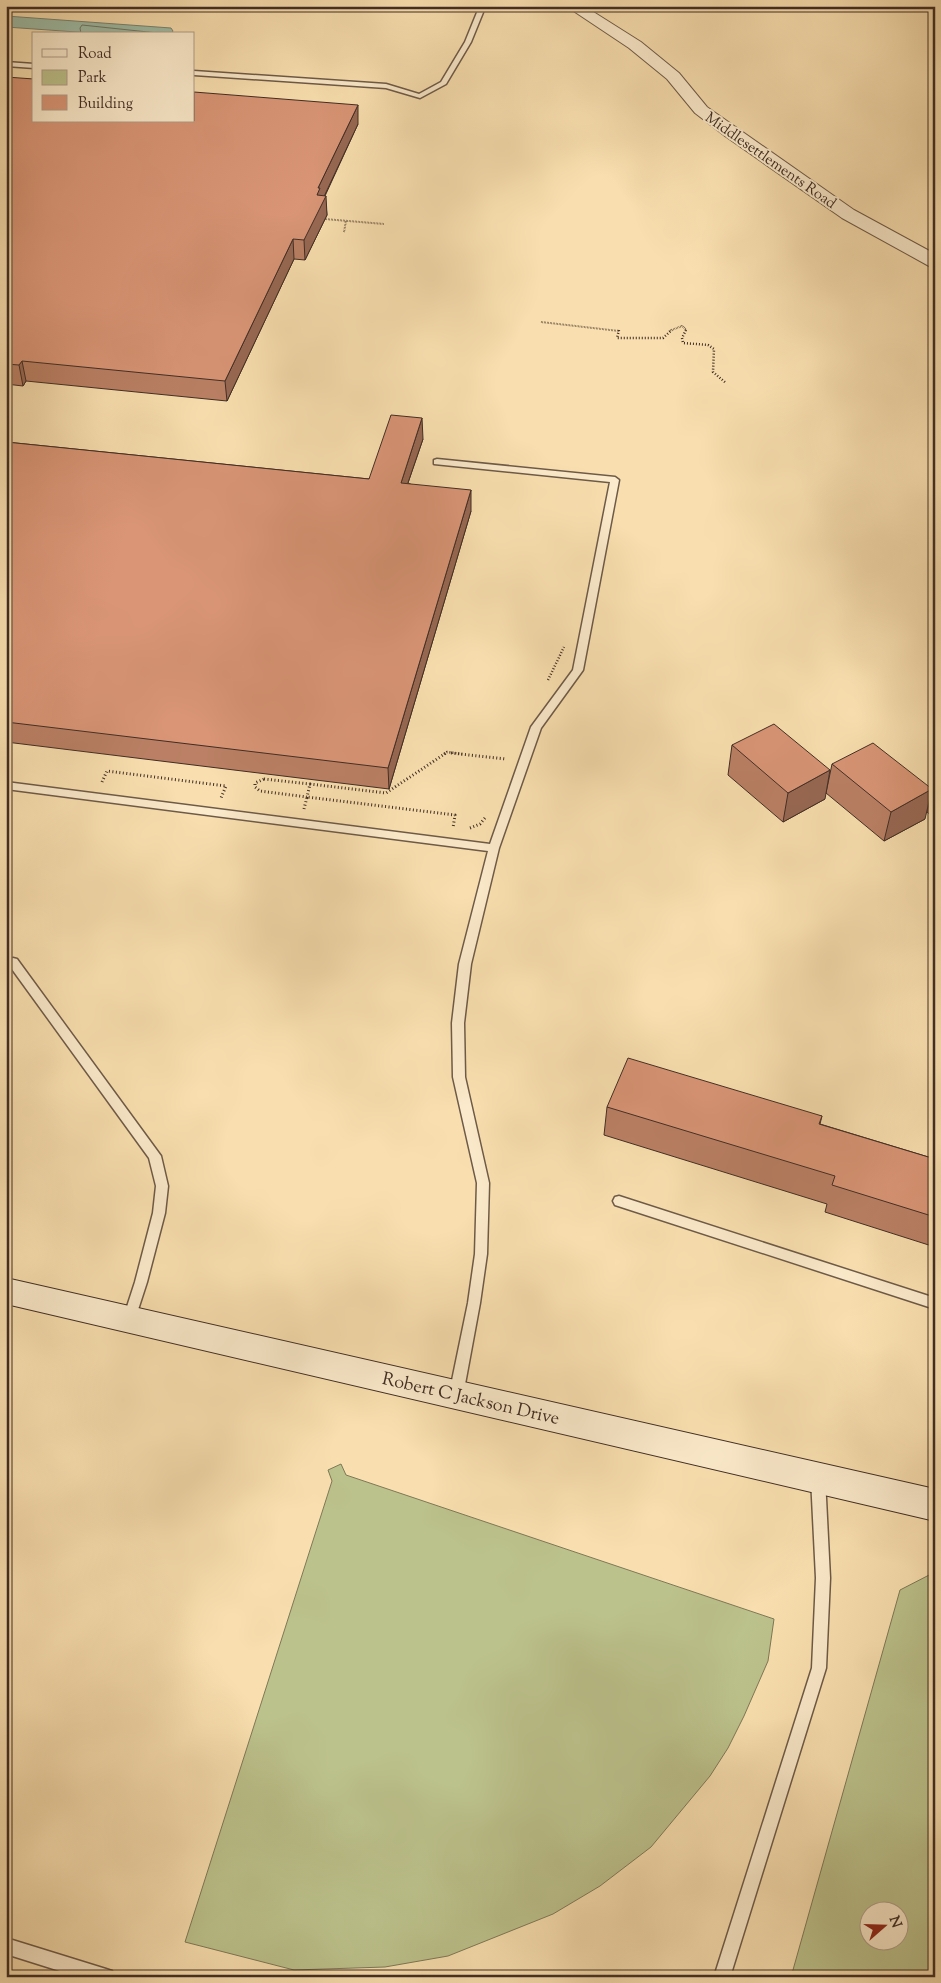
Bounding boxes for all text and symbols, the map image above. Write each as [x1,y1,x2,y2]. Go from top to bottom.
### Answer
legend [32,32,195,122]
text: Road [78,44,112,65]
text: Park [78,68,107,89]
text: Building [78,94,133,115]
street label: Middlesettlements Road [700,108,840,215]
street label: Robert C Jackson Drive [379,1367,562,1433]
north arrow [858,1900,908,1950]
text: N [883,1914,906,1931]

